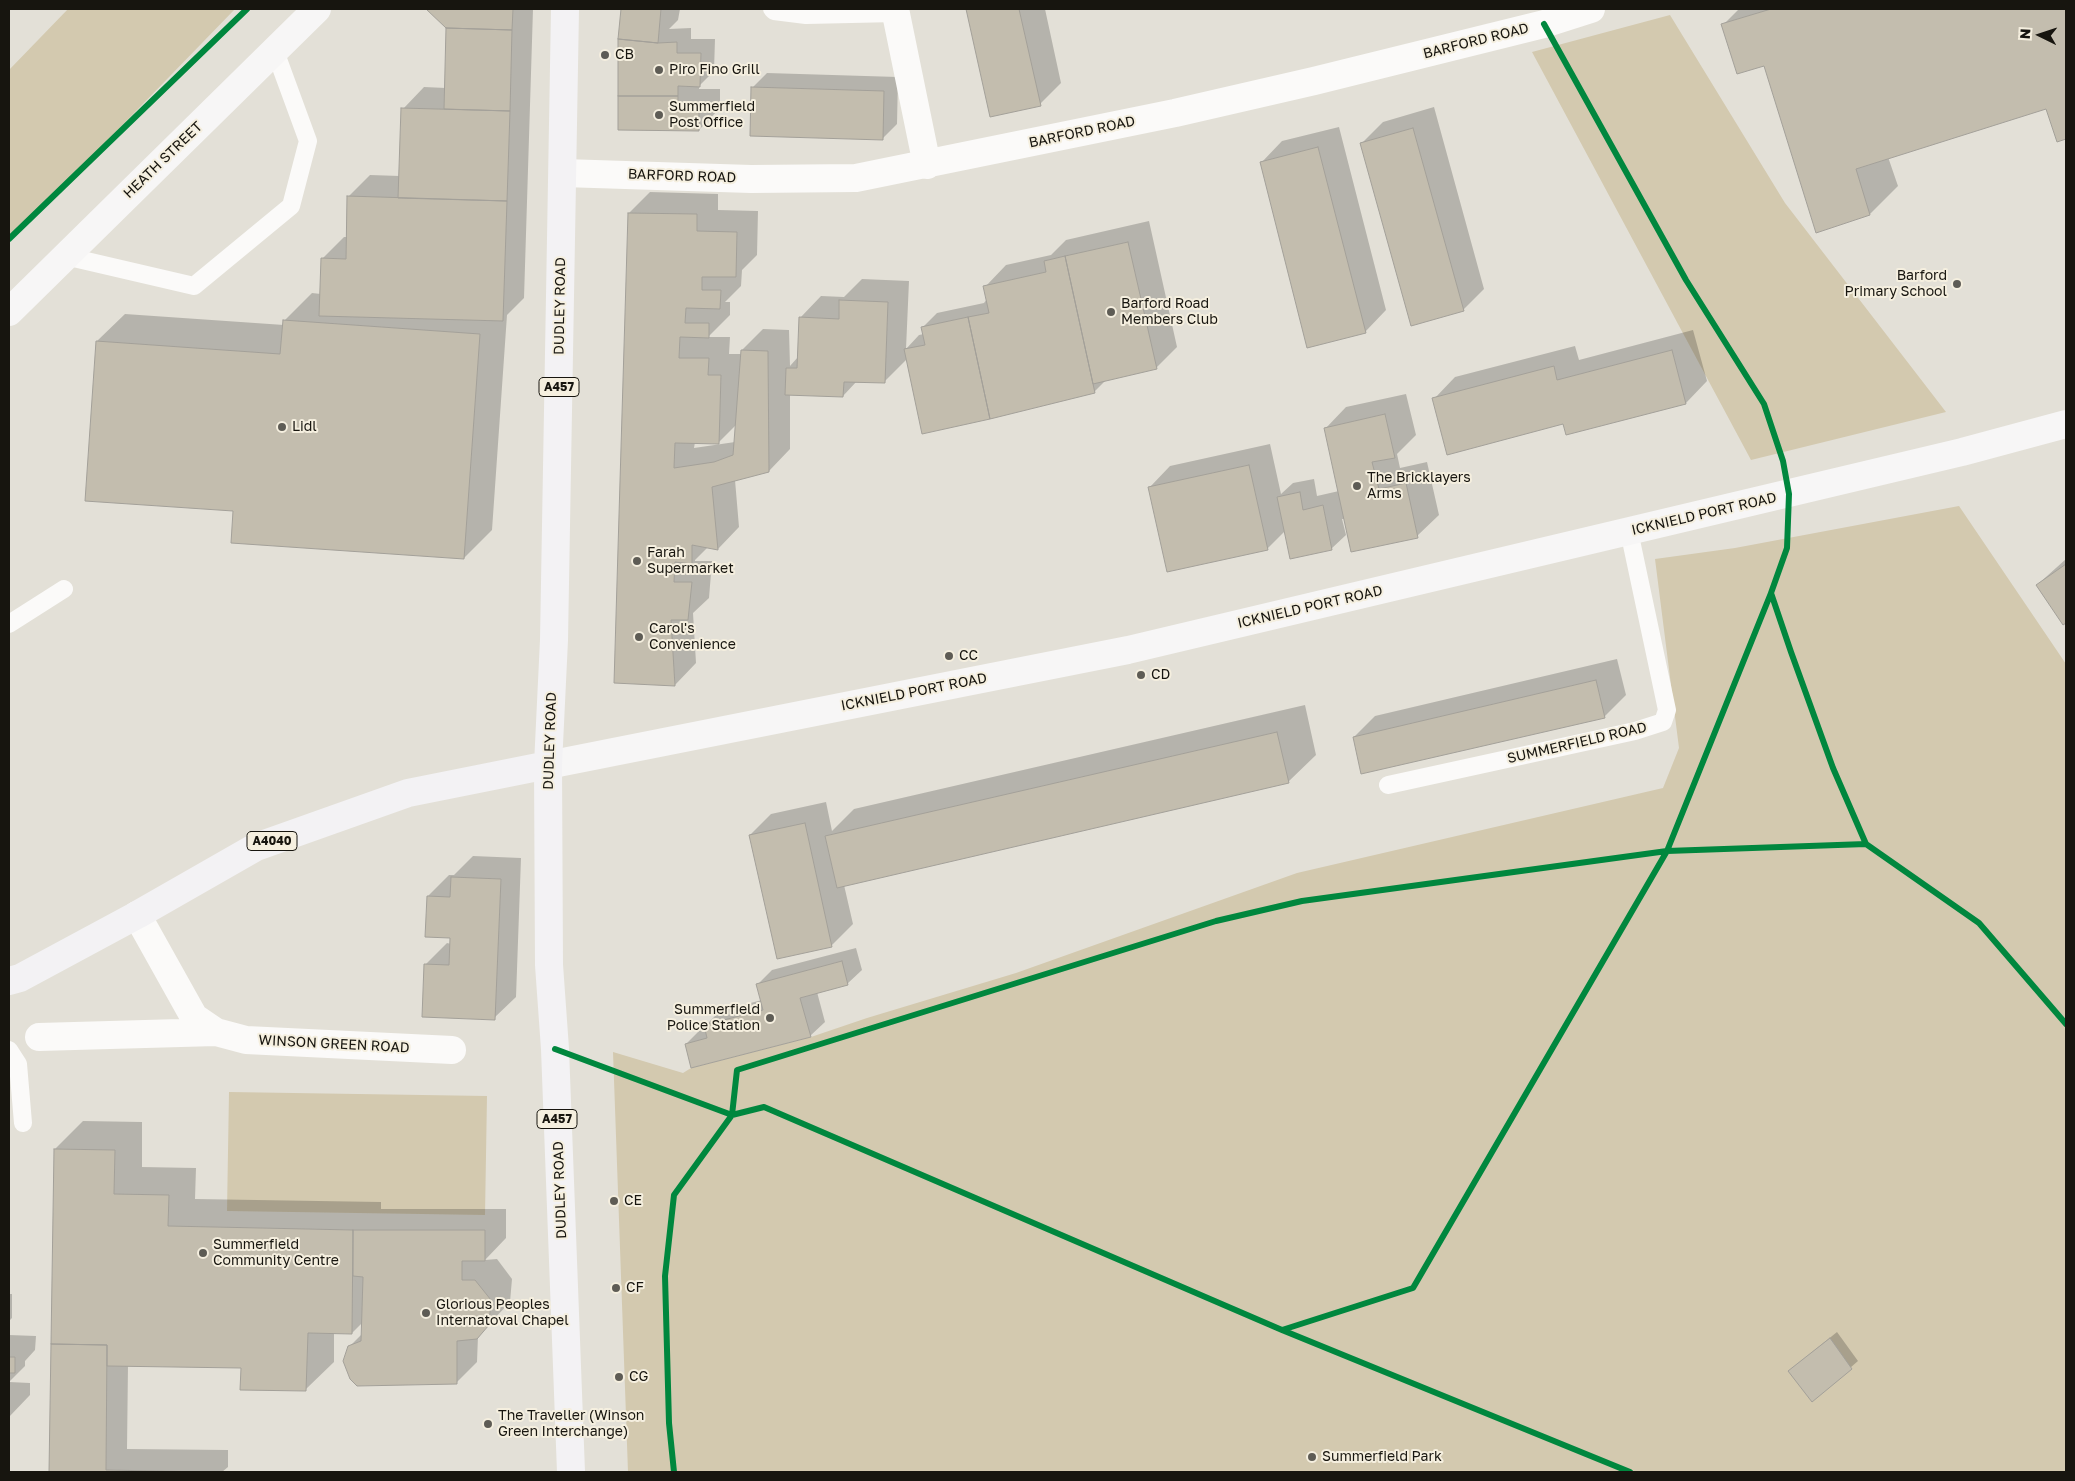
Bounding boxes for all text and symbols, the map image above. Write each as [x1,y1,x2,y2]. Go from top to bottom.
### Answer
north arrow [2015,10,2065,60]
street label: BARFORD ROAD [1421,20,1531,62]
text: N [2016,28,2033,40]
place label: CB [615,47,634,63]
marker: CB [599,49,611,61]
place label: Piro Fino Grill [669,62,760,78]
marker: Piro Fino Grill [653,64,665,76]
place label: Summerfield Post Office [669,99,755,132]
marker: Summerfield Post Office [653,109,665,121]
street label: BARFORD ROAD [1027,113,1137,151]
street label: HEATH STREET [120,118,206,202]
street label: BARFORD ROAD [628,166,736,186]
street label: DUDLEY ROAD [551,257,569,355]
place label: Barford Primary School [1845,268,1947,300]
marker: Barford Primary School [1951,278,1963,290]
place label: Barford Road Members Club [1121,296,1218,328]
marker: Barford Road Members Club [1105,306,1117,318]
road number: A457 [539,378,579,397]
place label: Lidl [292,419,317,435]
marker: Lidl [276,421,288,433]
place label: The Bricklayers Arms [1367,470,1471,502]
marker: The Bricklayers Arms [1351,480,1363,492]
street label: ICKNIELD PORT ROAD [1630,489,1778,539]
place label: Farah Supermarket [647,545,734,578]
marker: Farah Supermarket [631,555,643,567]
street label: ICKNIELD PORT ROAD [1236,582,1384,632]
place label: Carol's Convenience [649,621,736,654]
marker: Carol's Convenience [633,631,645,643]
place label: CC [959,648,978,664]
marker: CC [943,650,955,662]
place label: CD [1151,667,1170,683]
marker: CD [1135,669,1147,681]
street label: ICKNIELD PORT ROAD [840,670,988,714]
street label: DUDLEY ROAD [540,692,560,790]
street label: SUMMERFIELD ROAD [1506,719,1648,767]
road number: A4040 [247,831,297,850]
place label: Summerfield Police Station [667,1002,760,1034]
marker: Summerfield Police Station [764,1012,776,1024]
street label: WINSON GREEN ROAD [258,1032,410,1056]
road number: A457 [537,1110,577,1128]
street label: DUDLEY ROAD [550,1141,570,1239]
place label: CE [624,1193,642,1209]
marker: CE [608,1195,620,1207]
place label: Summerfield Community Centre [213,1237,339,1270]
marker: Summerfield Community Centre [197,1247,209,1259]
place label: CF [626,1280,644,1296]
marker: CF [610,1282,622,1294]
place label: Glorious Peoples Internatoval Chapel [436,1297,569,1330]
marker: Glorious Peoples Internatoval Chapel [420,1307,432,1319]
place label: CG [629,1369,648,1385]
marker: CG [613,1371,625,1383]
place label: The Traveller (Winson Green Interchange) [498,1408,644,1440]
marker: The Traveller (Winson Green Interchange) [482,1418,494,1430]
place label: Summerfield Park [1322,1449,1442,1465]
marker: Summerfield Park [1306,1451,1318,1463]

